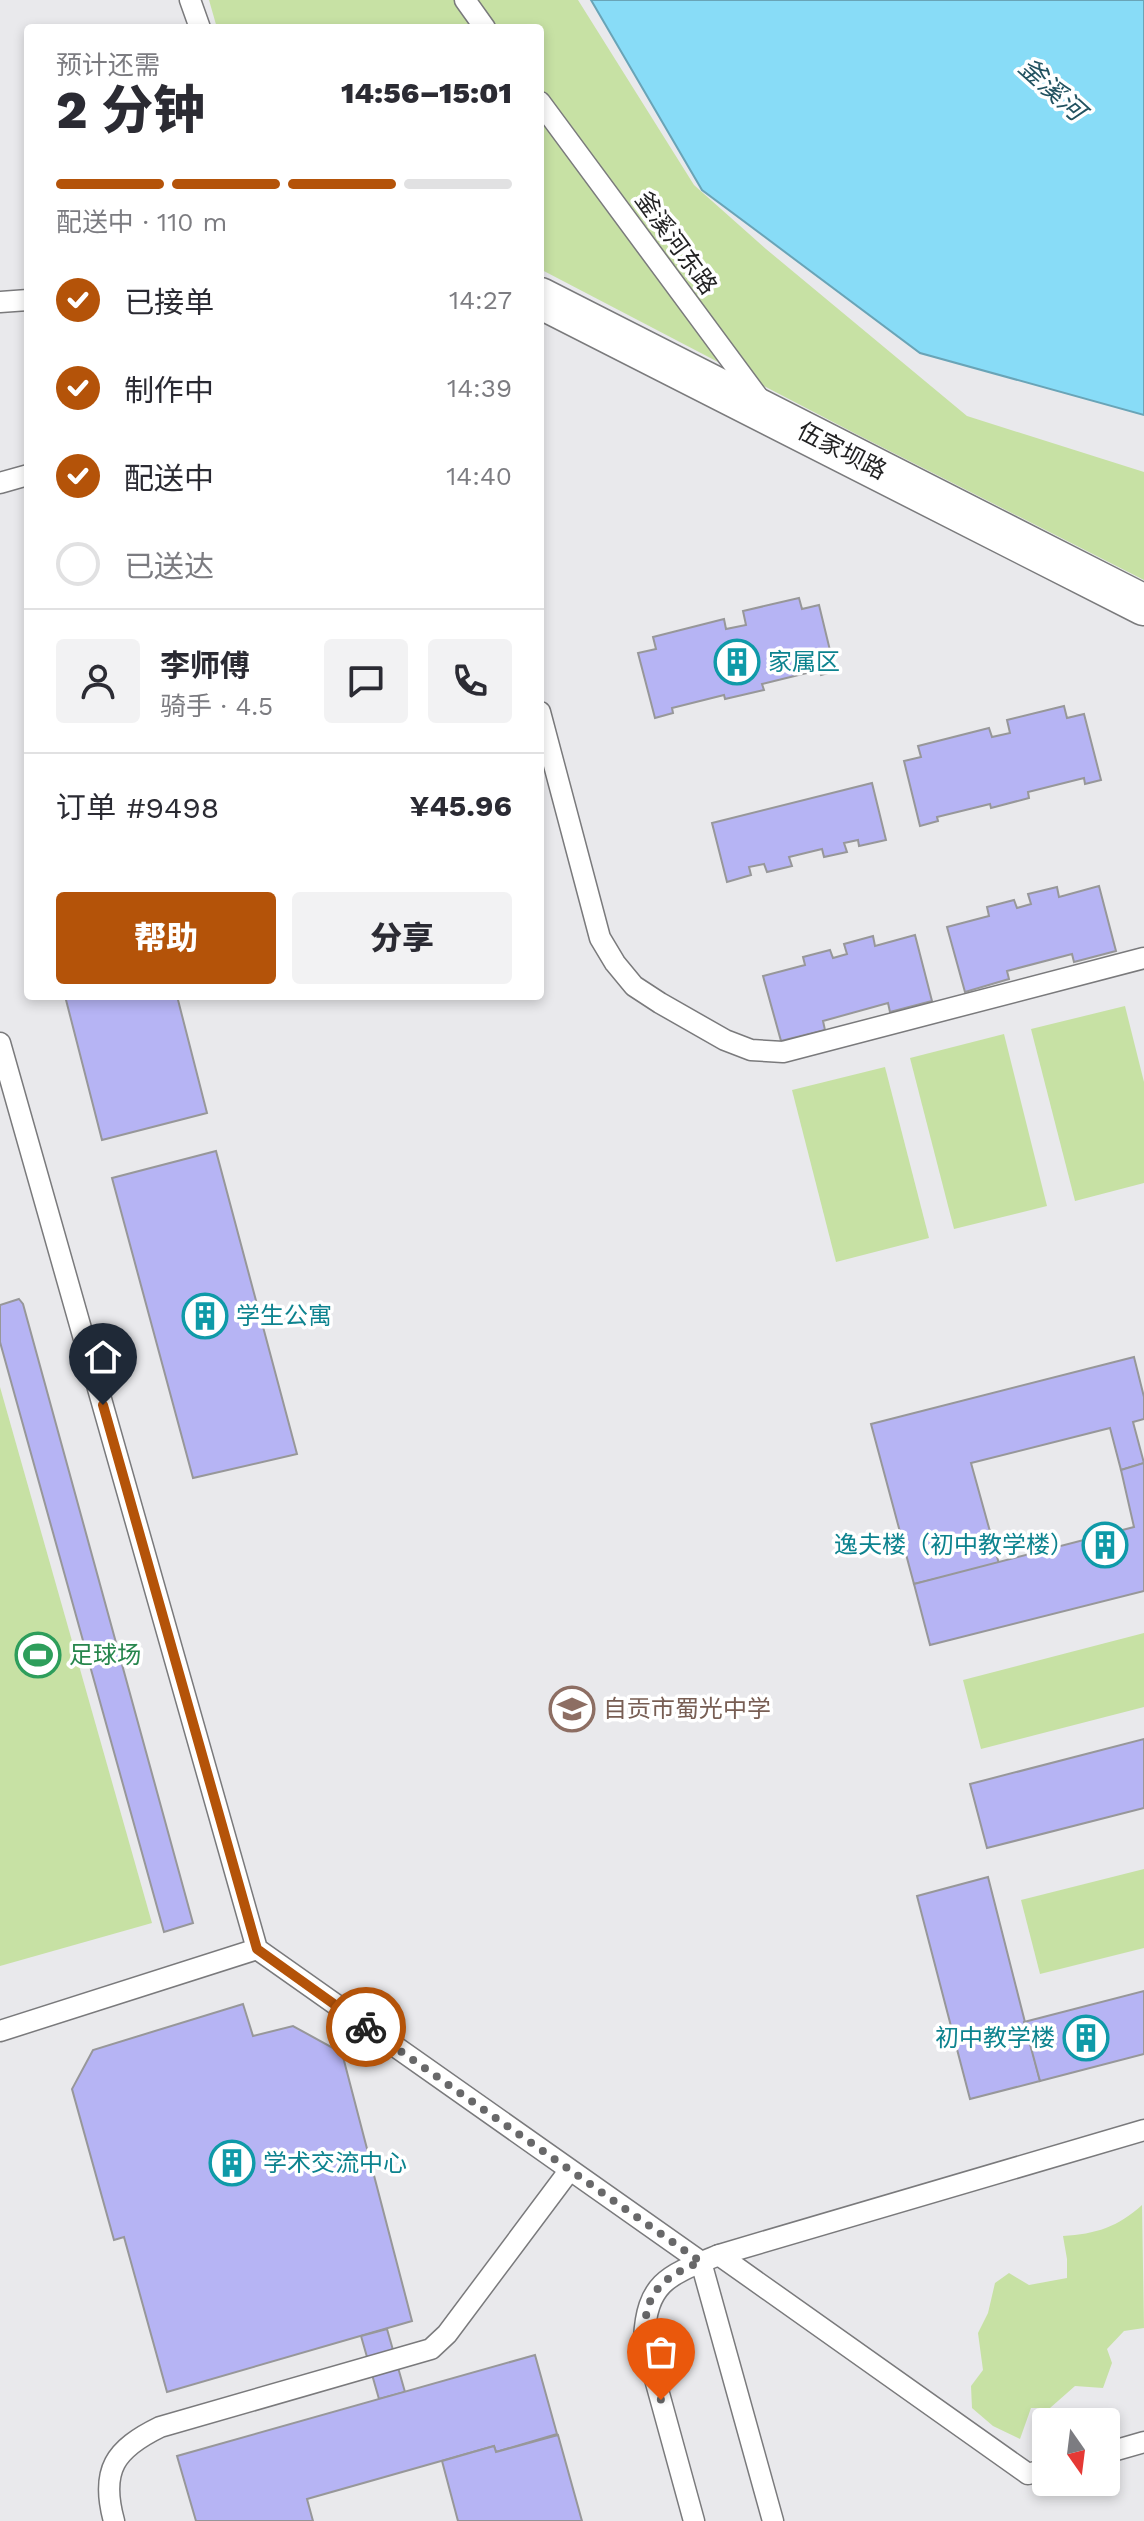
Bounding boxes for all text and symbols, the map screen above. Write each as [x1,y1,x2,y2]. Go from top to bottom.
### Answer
text: 预计还需 [56,50,160,80]
water label: 釜溪河 [1013,52,1095,130]
text: 14:56–15:01 [341,75,512,110]
text: 2 分钟 [56,80,205,141]
street label: 釜溪河东路 [629,186,723,300]
text: 配送中 · 110 m [56,207,227,237]
icon: check [56,278,100,322]
text: 已接单 [124,285,214,320]
text: 14:27 [449,285,512,315]
icon: check [56,366,100,410]
text: 制作中 [124,373,214,408]
text: 14:39 [447,373,512,403]
street label: 伍家坝路 [793,417,891,485]
icon: check [56,454,100,498]
text: 配送中 [124,461,214,496]
text: 14:40 [446,461,512,491]
text: 已送达 [124,549,214,584]
building icon: 家属区 [713,638,761,686]
button: person [56,639,140,723]
button: chat [324,639,408,723]
button: phone [428,639,512,723]
text: 李师傅 [160,648,250,683]
place label: 家属区 [768,648,840,676]
text: 骑手 · 4.5 [160,691,273,721]
text: ¥45.96 [409,788,512,823]
text: 订单 #9498 [56,790,219,825]
button: 帮助 [56,892,276,984]
button: 分享 [292,892,512,984]
building icon: 学生公寓 [181,1292,229,1340]
place label: 学生公寓 [236,1302,332,1330]
pin [69,1323,137,1405]
icon: home [81,1335,125,1379]
building icon: 逸夫楼（初中教学楼） [1081,1521,1129,1569]
place label: 逸夫楼（初中教学楼） [834,1531,1074,1559]
sports icon: 足球场 [14,1631,62,1679]
place label: 足球场 [69,1641,141,1669]
school or university icon: 自贡市蜀光中学 [548,1685,596,1733]
place label: 自贡市蜀光中学 [603,1695,771,1723]
courier [326,1987,406,2067]
icon: bike [344,2005,388,2049]
building icon: 初中教学楼 [1062,2014,1110,2062]
place label: 初中教学楼 [935,2024,1055,2052]
building icon: 学术交流中心 [208,2139,256,2187]
place label: 学术交流中心 [263,2149,407,2177]
pin [627,2318,695,2400]
icon: bag [639,2330,683,2374]
north arrow [1032,2408,1120,2496]
map controls [1032,2408,1120,2496]

